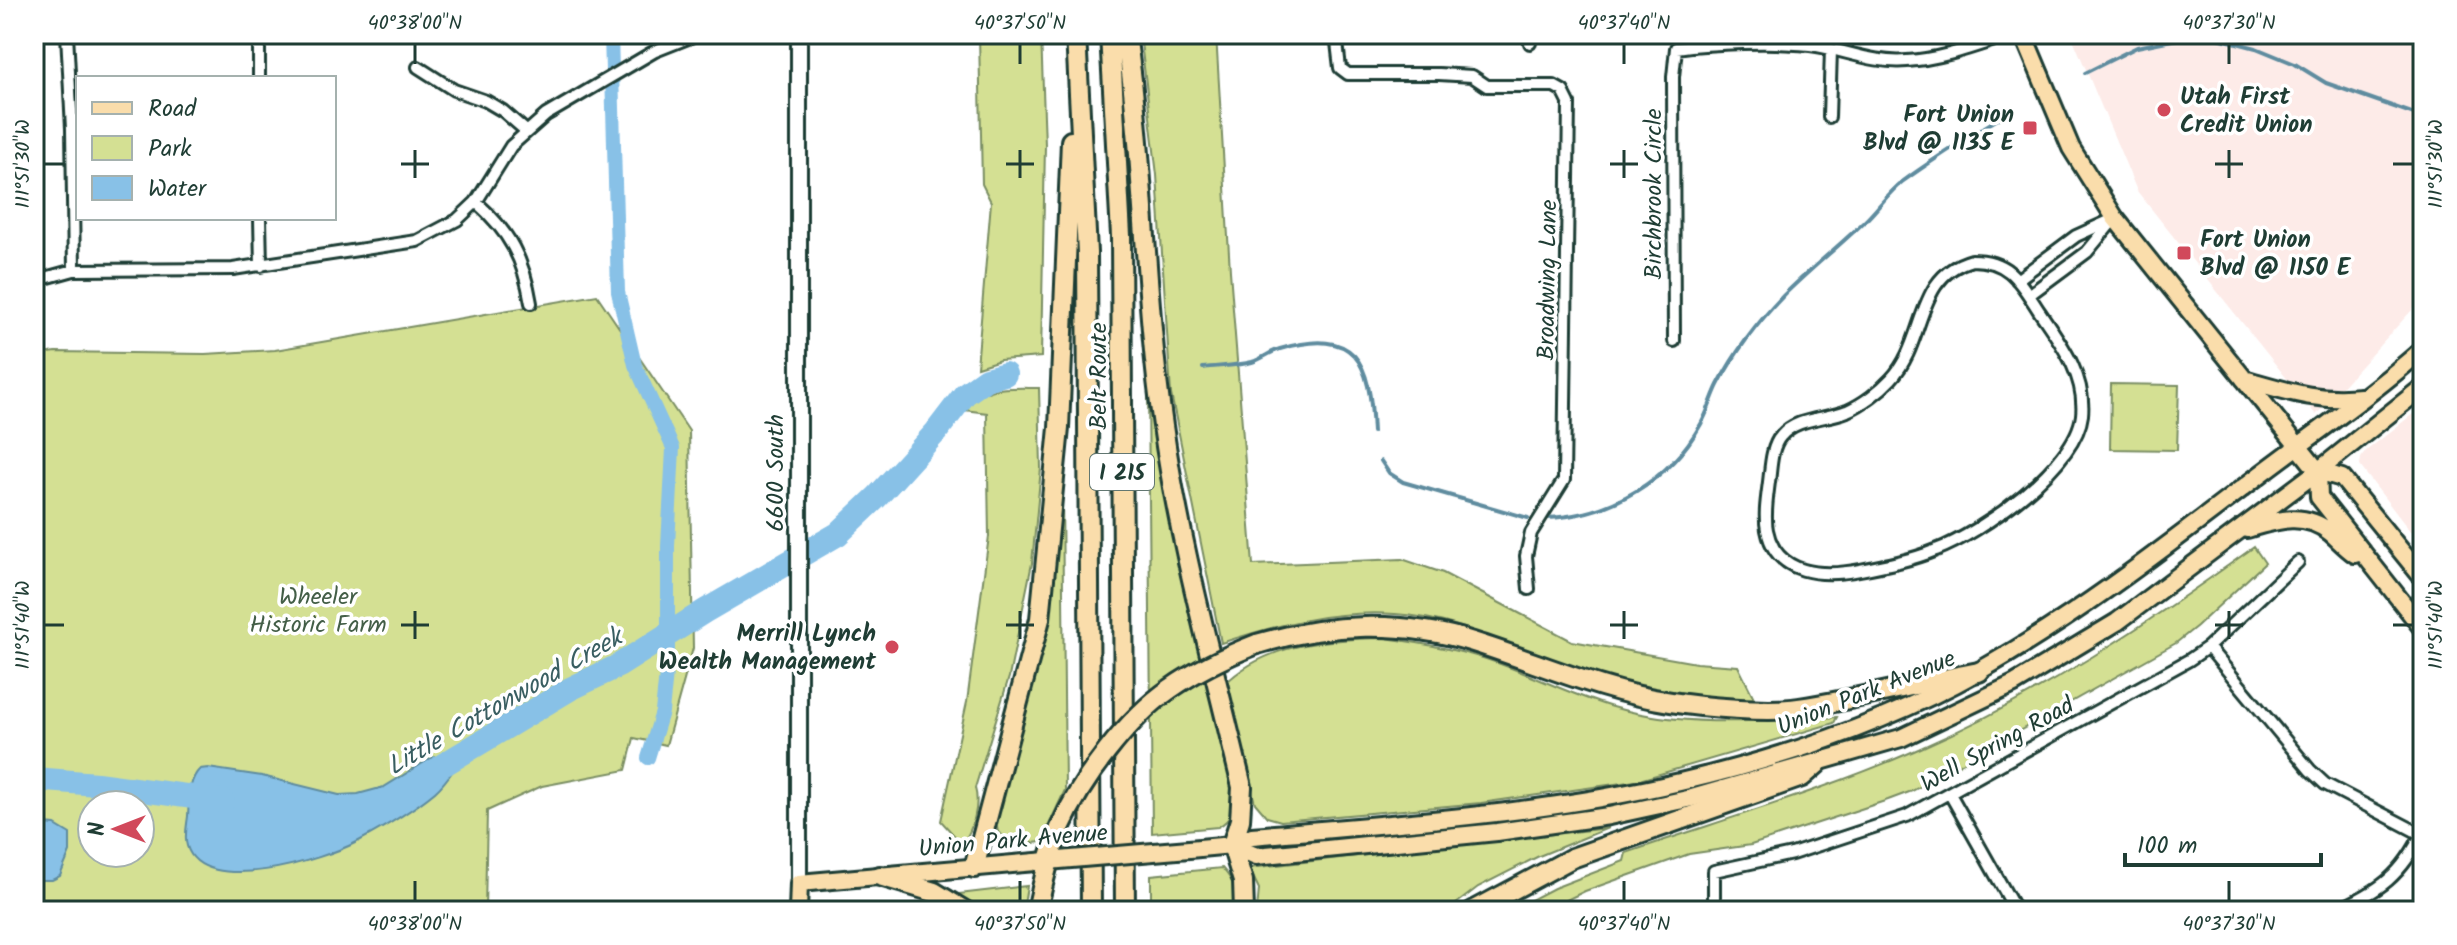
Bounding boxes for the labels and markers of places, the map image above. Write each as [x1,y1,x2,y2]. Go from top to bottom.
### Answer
place label: Utah First Credit Union [2180,78,2313,145]
place label: Fort Union Blvd @ 1135 E [1863,96,2016,163]
marker: Utah First Credit Union [2155,101,2173,119]
marker: Fort Union Blvd @ 1135 E [2021,119,2039,137]
place label: Fort Union Blvd @ 1150 E [2200,221,2352,288]
marker: Fort Union Blvd @ 1150 E [2175,244,2193,262]
place label: Merrill Lynch Wealth Management [659,615,877,682]
marker: Merrill Lynch Wealth Management [883,638,901,656]

